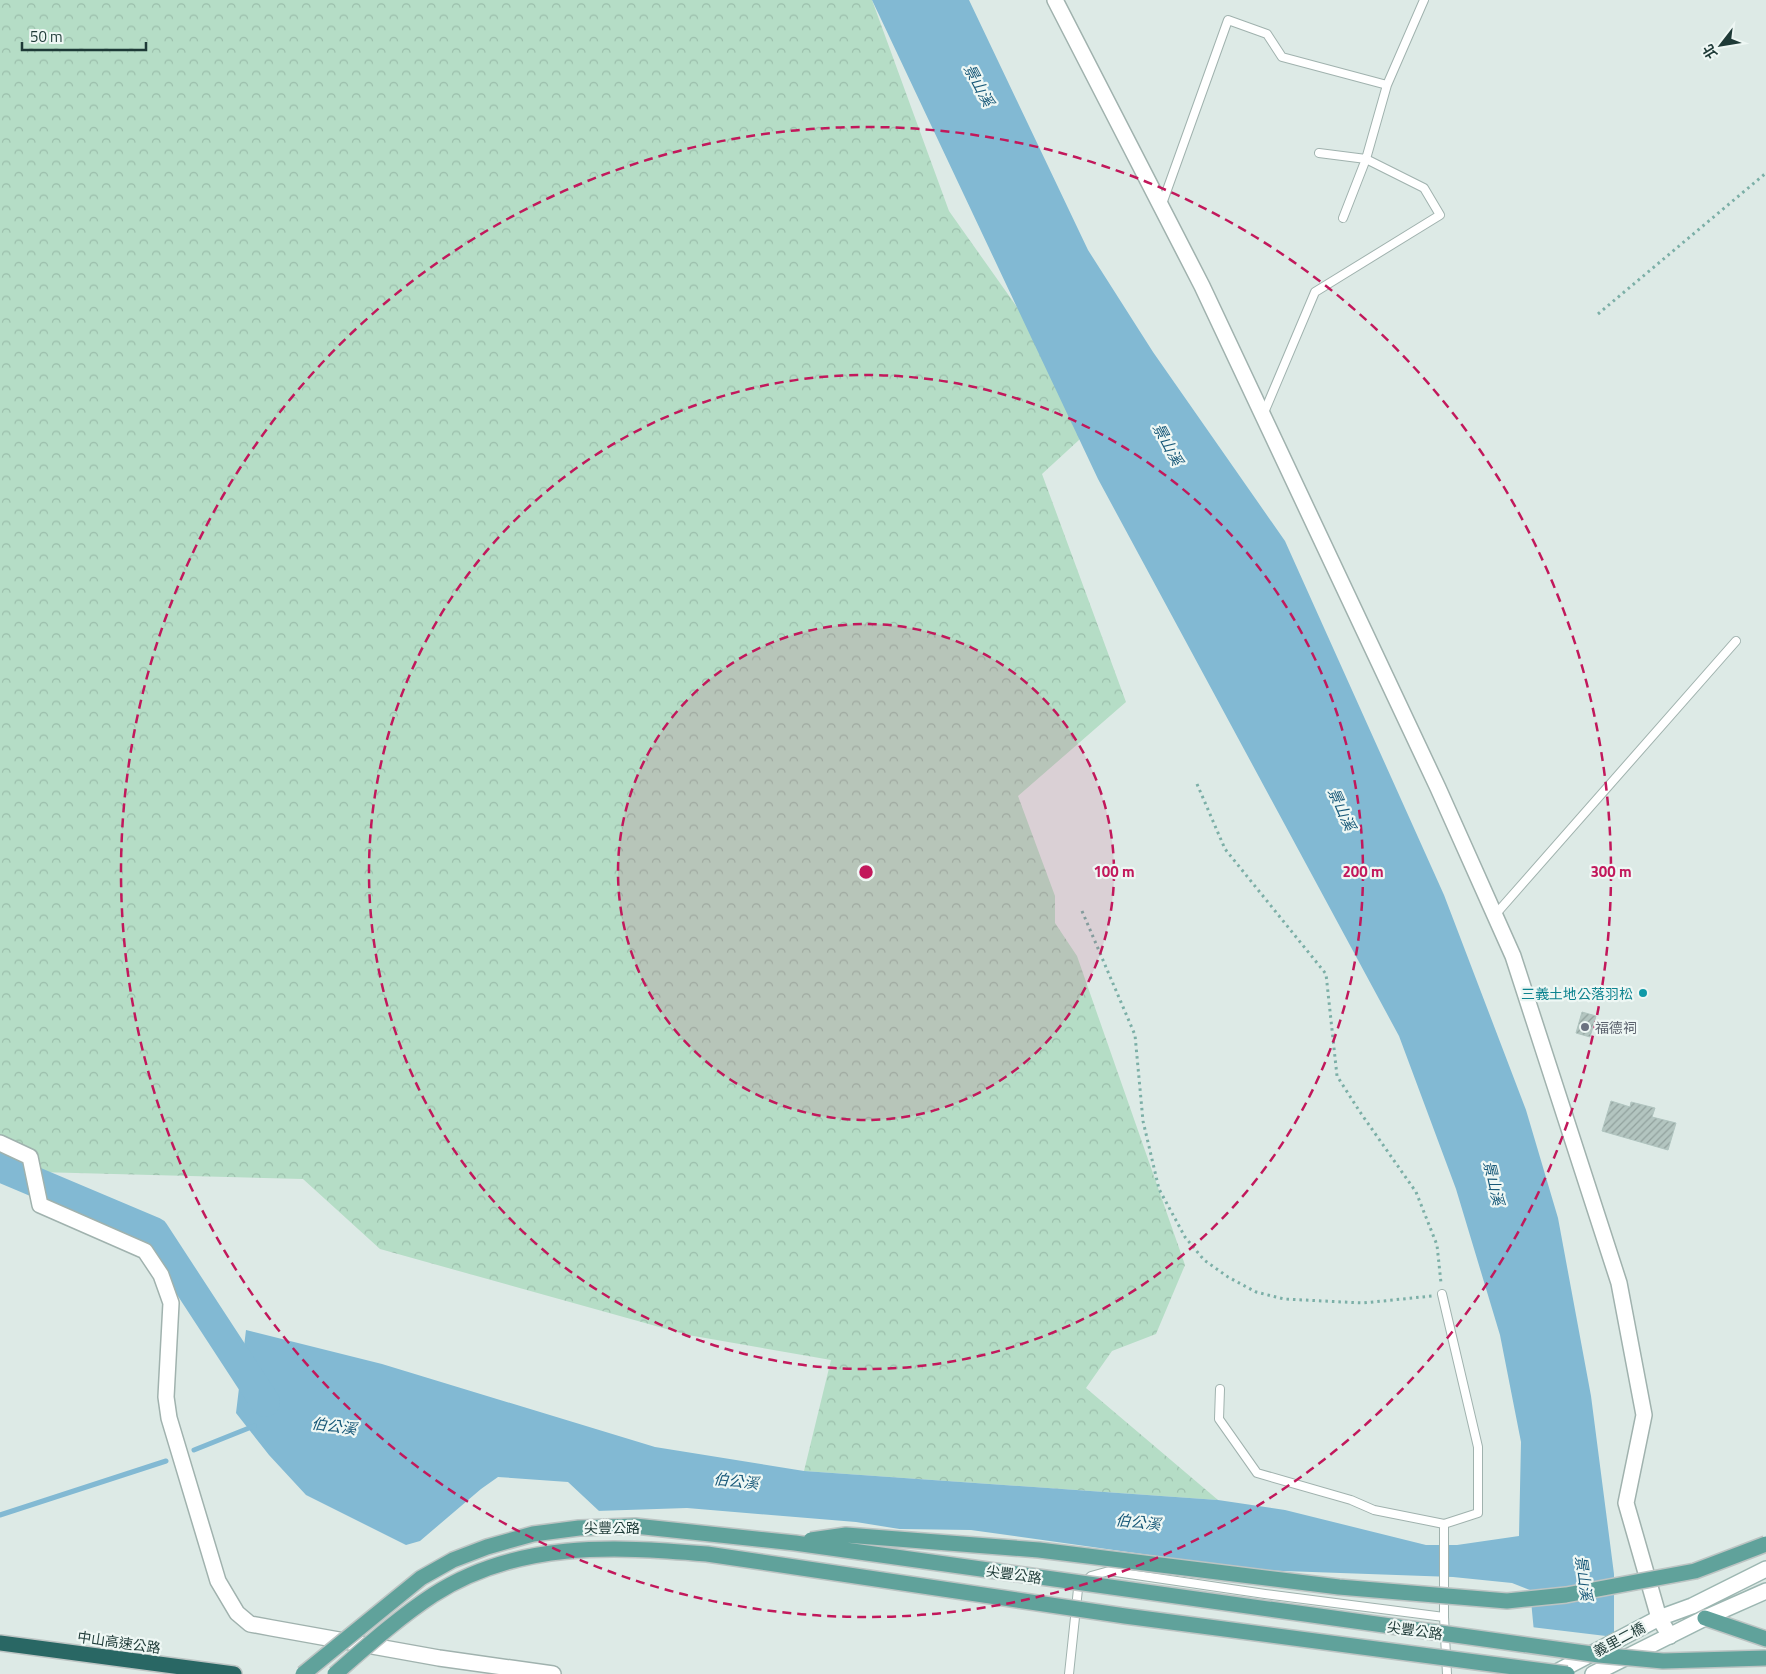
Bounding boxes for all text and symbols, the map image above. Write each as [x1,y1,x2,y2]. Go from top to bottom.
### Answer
scale bar [22,20,146,52]
north arrow [1696,20,1746,70]
text: 50 m [30,25,63,48]
text: 北 [1697,41,1722,63]
water label: 景山溪 [958,60,1001,112]
water label: 景山溪 [1147,419,1190,471]
water label: 景山溪 [1322,784,1362,836]
text: 100 m [1093,860,1135,883]
text: 200 m [1342,860,1384,883]
text: 300 m [1590,860,1632,883]
centre of rings [857,863,875,881]
place label: 三義土地公落羽松 [1521,983,1633,1004]
marker: 三義土地公落羽松 [1637,987,1649,999]
place label: 福德祠 [1595,1017,1637,1038]
marker: 福德祠 [1579,1021,1591,1033]
water label: 景山溪 [1478,1158,1511,1209]
water label: 伯公溪 [310,1411,360,1441]
water label: 伯公溪 [712,1467,762,1495]
water label: 伯公溪 [1114,1508,1164,1536]
street label: 尖豐公路 [584,1517,640,1538]
water label: 景山溪 [1569,1554,1599,1604]
street label: 尖豐公路 [985,1560,1043,1588]
street label: 尖豐公路 [1386,1616,1444,1644]
street label: 義里二橋 [1589,1617,1649,1661]
street label: 中山高速公路 [76,1626,162,1658]

